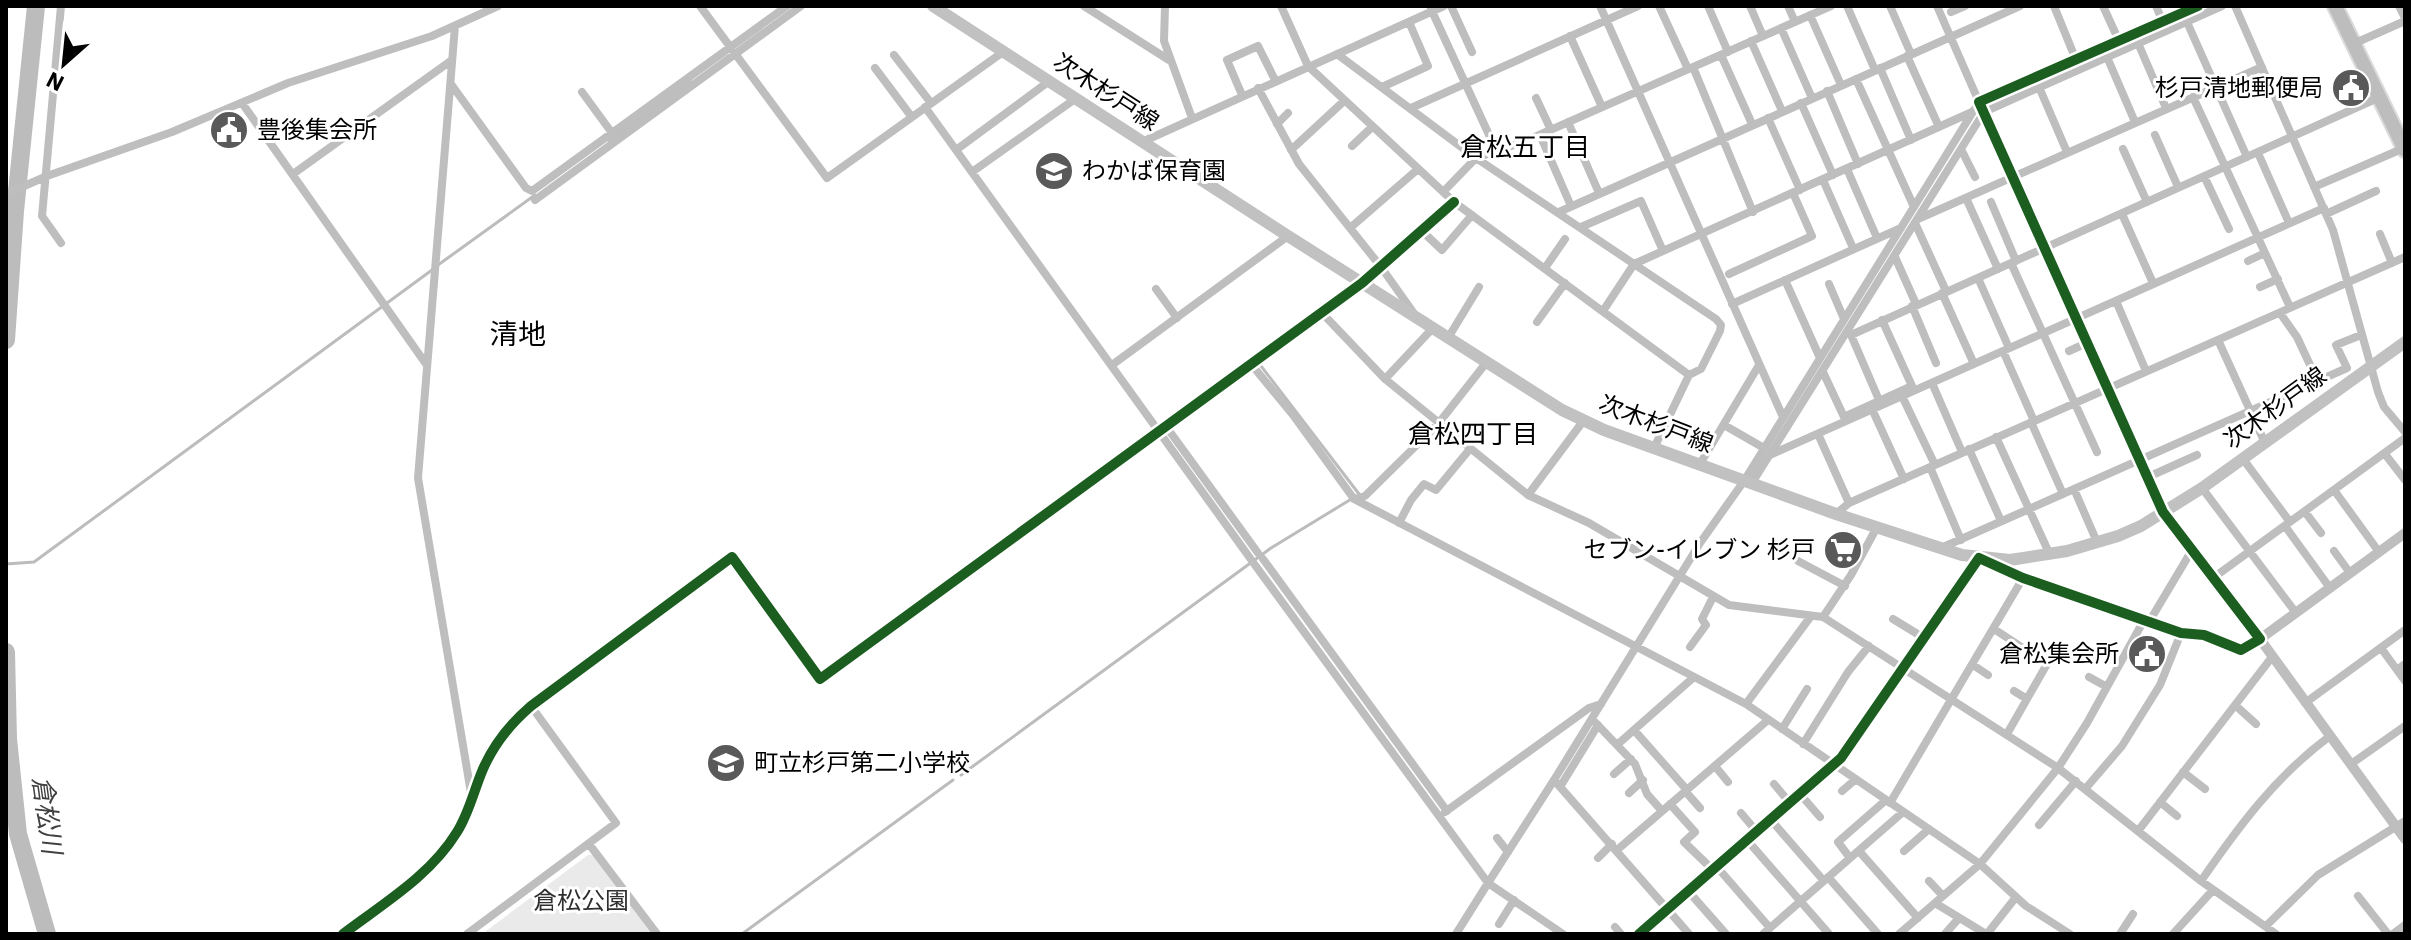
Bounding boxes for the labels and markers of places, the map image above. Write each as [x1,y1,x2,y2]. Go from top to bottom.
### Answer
public building icon: 杉戸清地郵便局 [2330,67,2372,109]
place label: 杉戸清地郵便局 [2155,71,2323,103]
public building icon: 豊後集会所 [208,109,250,151]
place label: 豊後集会所 [257,113,377,145]
school or university icon: わかば保育園 [1033,150,1075,192]
place label: わかば保育園 [1082,154,1226,186]
supermarket icon: セブン-イレブン 杉戸 [1822,529,1864,571]
place label: セブン-イレブン 杉戸 [1584,533,1815,565]
public building icon: 倉松集会所 [2126,633,2168,675]
place label: 倉松集会所 [1999,637,2119,669]
school or university icon: 町立杉戸第二小学校 [705,742,747,784]
place label: 町立杉戸第二小学校 [754,746,970,778]

